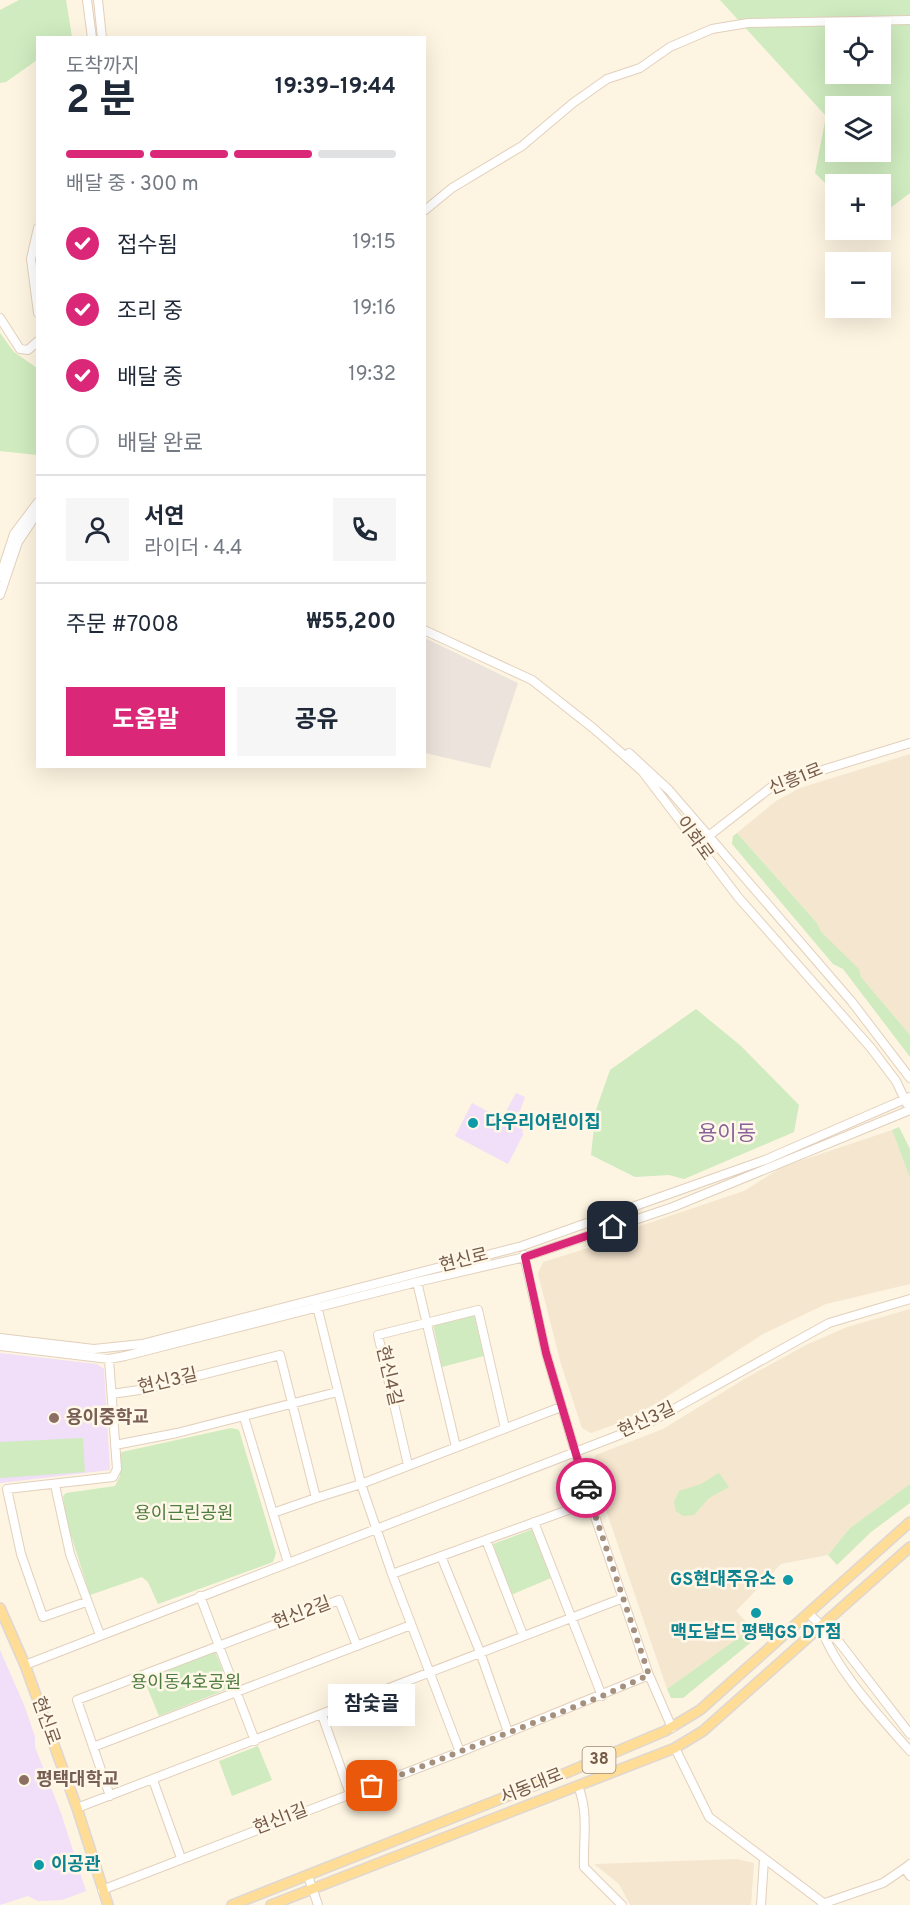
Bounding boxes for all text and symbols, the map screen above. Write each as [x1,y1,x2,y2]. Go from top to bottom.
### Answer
map controls [825,18,891,318]
button: locate [825,18,891,84]
text: 도착까지 [66,54,140,80]
text: 19:39–19:44 [275,74,396,101]
text: 2 분 [66,78,135,127]
button: layers [825,96,891,162]
text: 배달 중 · 300 m [66,172,199,198]
button: + [825,174,891,240]
icon: check [66,227,99,260]
text: 19:15 [352,230,396,256]
text: 접수됨 [117,233,178,260]
button: − [825,252,891,318]
icon: check [66,293,99,326]
text: 19:16 [353,296,396,322]
text: 조리 중 [117,299,183,326]
icon: check [66,359,99,392]
text: 19:32 [348,362,396,388]
text: 배달 중 [117,365,183,392]
text: 배달 완료 [117,431,203,458]
button: person [66,498,129,561]
button: phone [333,498,396,561]
text: 서연 [144,504,184,531]
text: 라이더 · 4.4 [144,536,242,562]
text: ₩55,200 [307,609,396,636]
text: 주문 #7008 [66,612,179,639]
button: 도움말 [66,687,225,756]
button: 공유 [237,687,396,756]
street label: 신흥1로 [766,759,826,801]
street label: 이화로 [670,812,718,866]
place label: 다우리어린이집 [485,1112,601,1135]
marker: 다우리어린이집 [466,1116,480,1130]
district label: 용이동 [698,1121,756,1148]
pin [587,1201,638,1252]
icon: home [596,1210,629,1243]
street label: 현신로 [437,1244,491,1278]
street label: 현신4길 [370,1344,406,1408]
street label: 현신3길 [136,1364,200,1400]
street label: 현신3길 [615,1398,679,1444]
place label: 용이중학교 [66,1407,149,1430]
marker: 용이중학교 [47,1411,61,1425]
courier [556,1458,616,1518]
icon: car [570,1472,603,1505]
park label: 용이근린공원 [134,1503,234,1526]
place label: GS현대주유소 [670,1569,776,1592]
marker: GS현대주유소 [781,1573,795,1587]
street label: 현신2길 [270,1592,334,1636]
marker: 맥도날드 평택GS DT점 [749,1606,763,1620]
place label: 맥도날드 평택GS DT점 [670,1622,842,1645]
park label: 용이동4호공원 [131,1672,241,1695]
callout: 참숯골 [328,1684,416,1726]
text: 참숯골 [344,1692,399,1718]
street label: 현신로 [26,1694,64,1748]
road number: 38 [582,1747,616,1773]
pin [346,1760,397,1811]
street label: 서동대로 [497,1764,567,1810]
place label: 평택대학교 [36,1769,119,1792]
icon: bag [355,1769,388,1802]
marker: 평택대학교 [17,1773,31,1787]
street label: 현신1길 [251,1799,311,1841]
place label: 이공관 [51,1854,101,1877]
marker: 이공관 [32,1858,46,1872]

